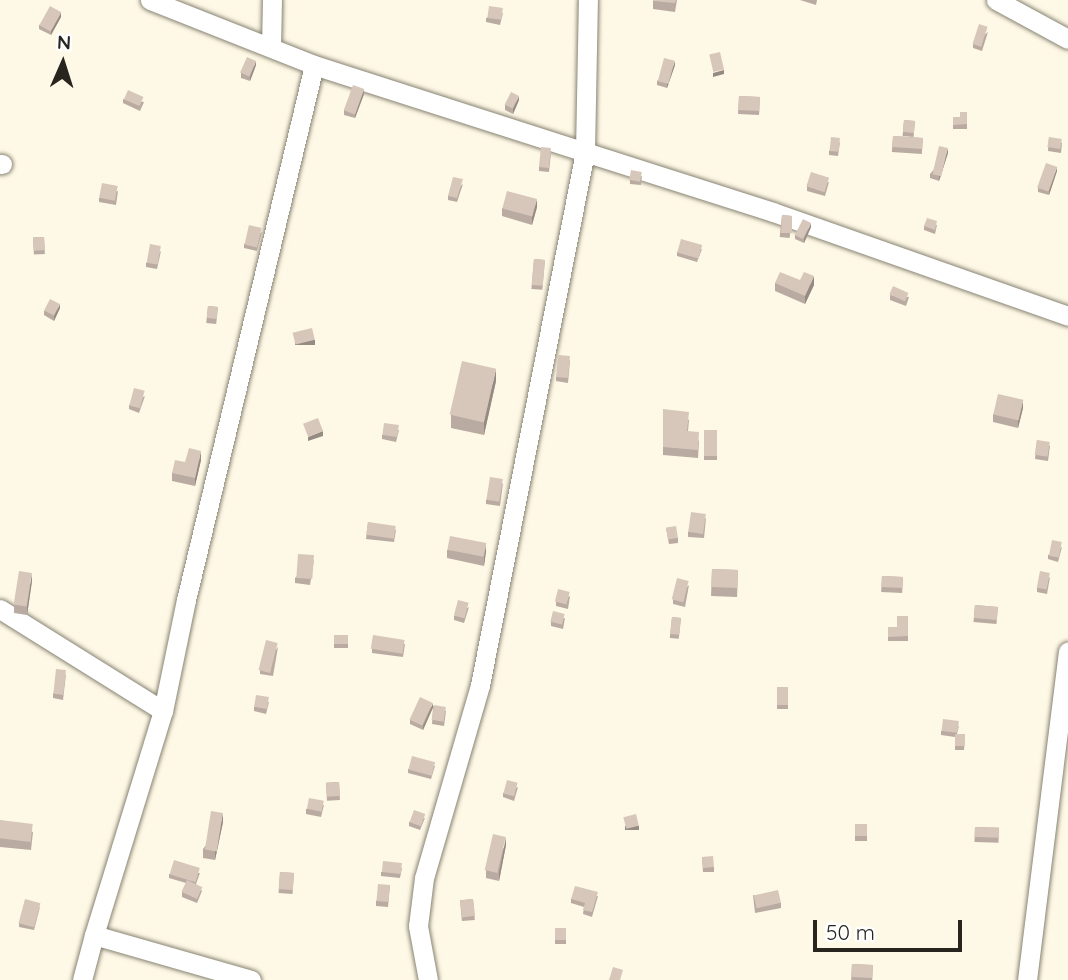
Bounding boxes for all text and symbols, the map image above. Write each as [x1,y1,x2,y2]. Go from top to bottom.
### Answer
north arrow [28,28,98,98]
text: N [56,30,72,54]
scale bar [816,906,965,950]
text: 50 m [826,919,875,945]

